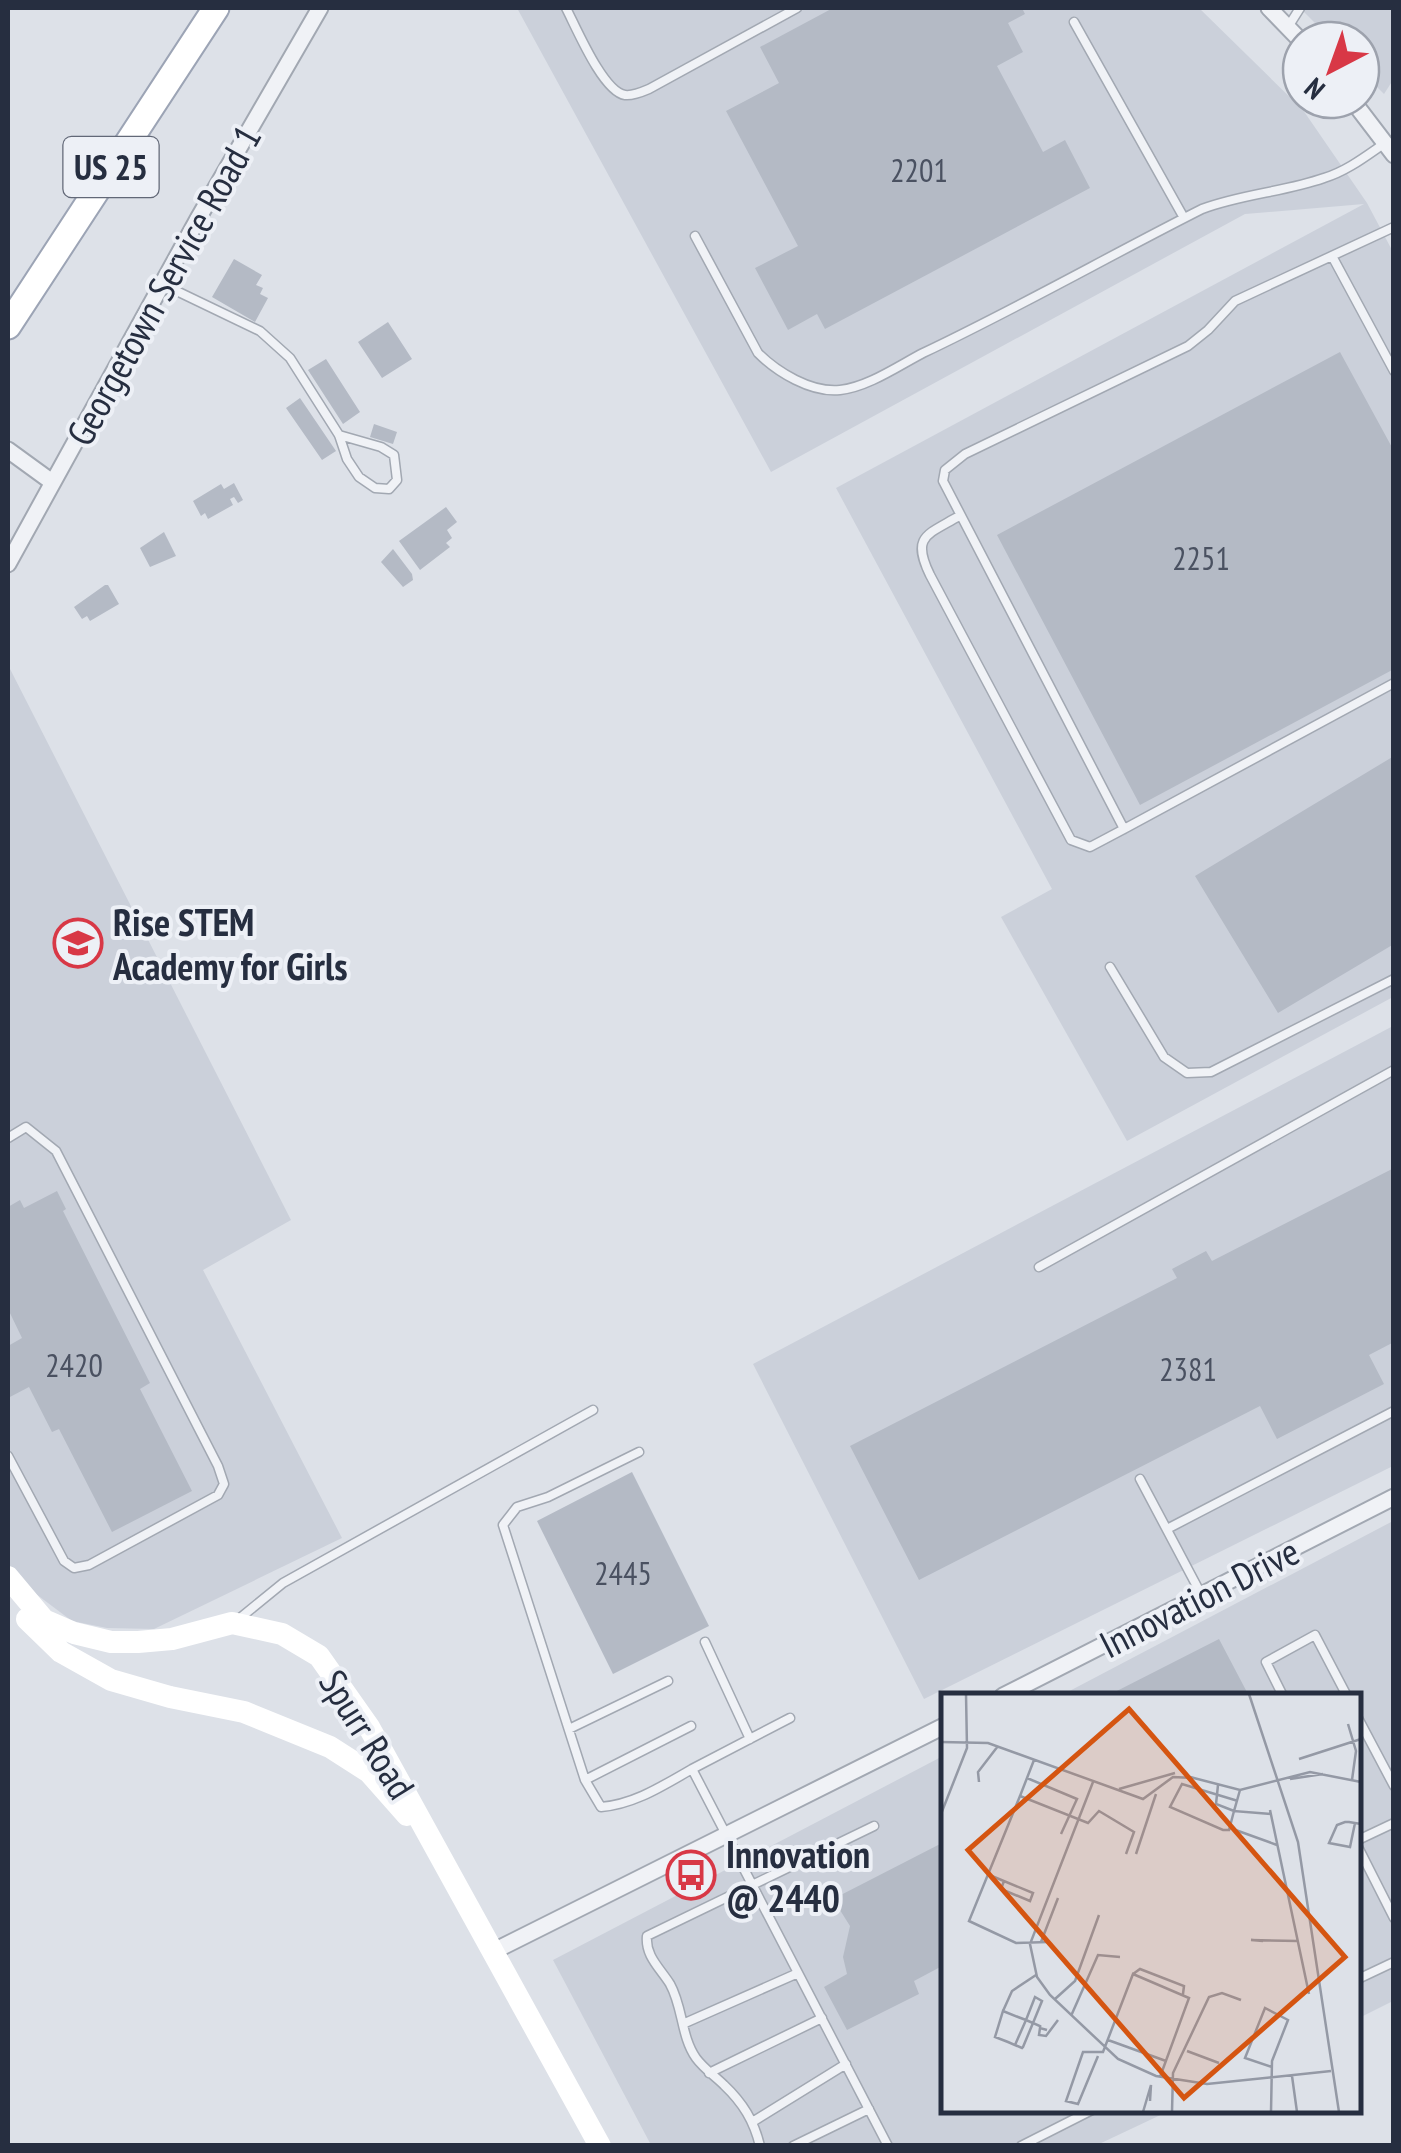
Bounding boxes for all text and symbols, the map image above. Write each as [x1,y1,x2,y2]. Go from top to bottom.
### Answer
north arrow [1281,20,1381,120]
text: N [1296,70,1332,108]
street label: Georgetown Service Road 1 [55,116,271,454]
road number: US 25 [64,137,158,197]
house number: 2201 [890,149,948,191]
house number: 2251 [1172,537,1230,579]
place label: Rise STEM Academy for Girls [112,897,347,990]
school or university icon: Rise STEM Academy for Girls [52,917,104,969]
house number: 2420 [45,1344,103,1386]
house number: 2381 [1159,1348,1217,1390]
street label: Innovation Drive [1091,1526,1307,1668]
house number: 2445 [594,1552,652,1594]
street label: Spurr Road [309,1660,427,1808]
inset map [941,1693,1361,2113]
place label: Innovation @ 2440 [726,1829,870,1922]
bus stop icon: Innovation @ 2440 [665,1849,717,1901]

